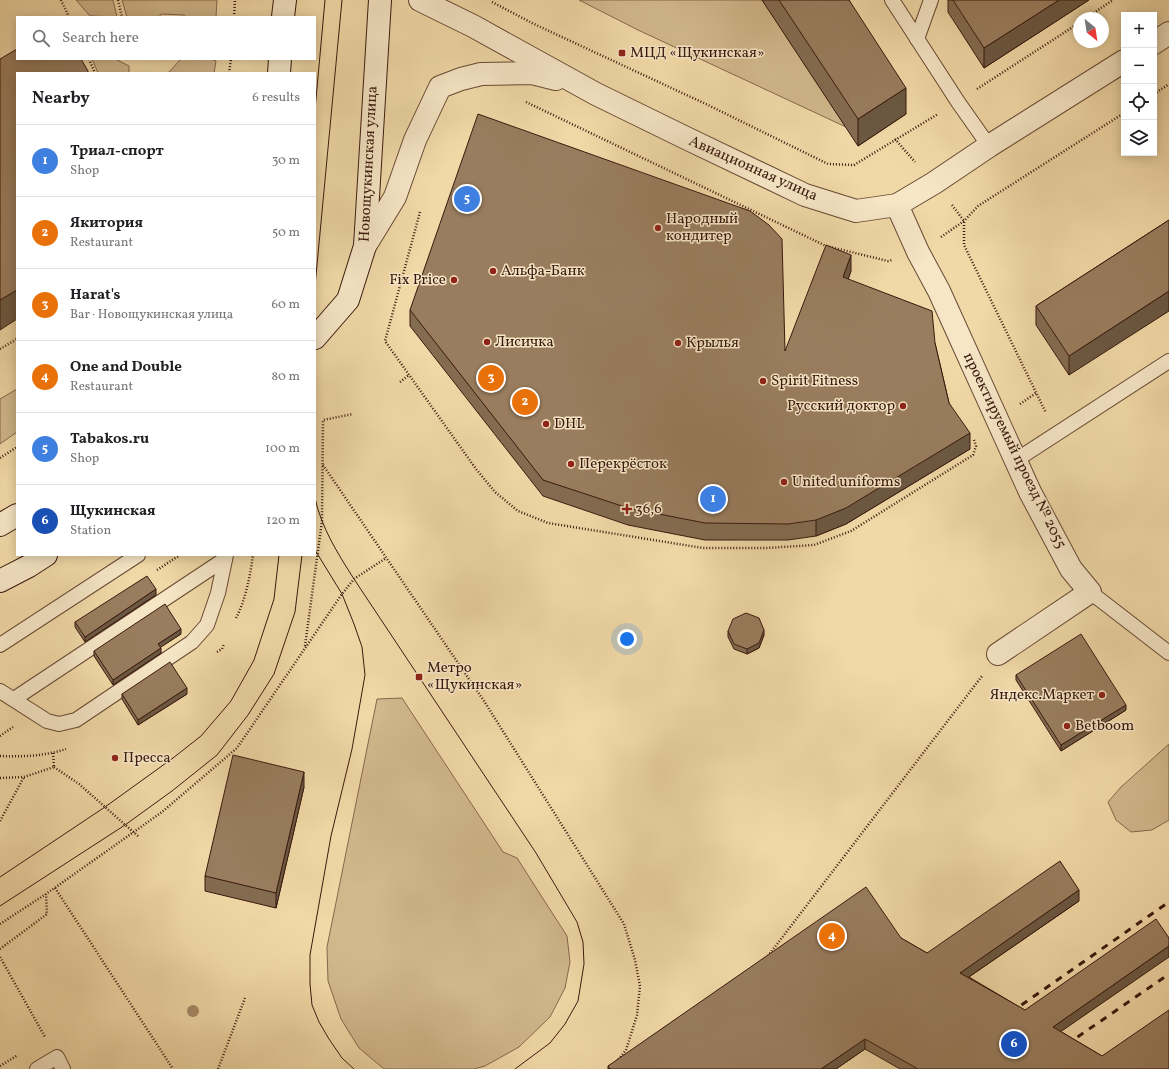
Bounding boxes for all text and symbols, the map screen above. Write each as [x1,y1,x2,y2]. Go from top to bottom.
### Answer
north arrow [1073,12,1109,48]
map controls [1121,12,1157,156]
button: + [1121,12,1157,48]
search box [16,16,316,60]
icon: search [30,27,52,49]
text: Search here [62,28,139,49]
place label: МЦД «Щукинская» [630,43,765,64]
marker: МЦД «Щукинская» [617,48,627,58]
button: − [1121,48,1157,84]
button: locate [1121,84,1157,120]
street label: Новощукинская улица [354,85,384,243]
text: Nearby [32,87,90,110]
text: 6 results [252,89,300,107]
button: layers [1121,120,1157,156]
street label: Авиационная улица [685,131,821,207]
text: Триал-спорт [70,141,164,162]
text: 1 [42,152,48,170]
text: 30 m [272,152,300,170]
text: Shop [70,162,99,180]
pin: 5 [454,184,480,214]
place label: Народный кондитер [666,209,738,247]
text: Якитория [70,213,143,234]
marker: Народный кондитер [653,223,663,233]
text: 2 [42,224,48,242]
text: 50 m [272,224,300,242]
text: Restaurant [70,234,133,252]
place label: Альфа-Банк [501,261,585,282]
marker: Альфа-Банк [488,266,498,276]
place label: Fix Price [389,270,446,291]
marker: Fix Price [449,275,459,285]
text: Harat's [70,285,121,306]
text: 3 [42,296,48,314]
text: 60 m [272,296,300,314]
text: Bar · Новощукинская улица [70,306,233,324]
place label: Лисичка [495,332,554,353]
place label: Крылья [686,333,739,354]
marker: Лисичка [482,337,492,347]
marker: Крылья [673,338,683,348]
street label: проектируемый проезд № 2055 [957,349,1071,553]
text: One and Double [70,357,182,378]
pin: 3 [478,363,504,393]
text: 4 [41,368,49,386]
text: 80 m [271,368,300,386]
place label: Spirit Fitness [771,371,858,392]
marker: Spirit Fitness [758,376,768,386]
text: Restaurant [70,378,133,396]
pin: 2 [512,387,538,417]
place label: Русский доктор [787,396,895,417]
marker: Русский доктор [898,401,908,411]
place label: DHL [554,414,585,435]
marker: DHL [541,419,551,429]
text: Tabakos.ru [70,429,149,450]
text: 5 [42,440,48,458]
text: 100 m [265,440,300,458]
text: Shop [70,450,99,468]
place label: Перекрёсток [579,454,667,475]
marker: Перекрёсток [566,459,576,469]
place label: United uniforms [792,472,900,493]
marker: United uniforms [779,477,789,487]
pin: 1 [700,484,726,514]
place label: 36,6 [635,499,662,520]
text: Щукинская [70,501,156,522]
marker: 36,6 [622,504,632,514]
text: 6 [41,512,49,530]
text: 120 m [266,512,300,530]
text: Station [70,522,111,540]
your location [617,629,637,649]
place label: Метро «Щукинская» [427,658,522,696]
marker: Метро «Щукинская» [414,672,424,682]
place label: Яндекс.Маркет [990,685,1094,706]
marker: Яндекс.Маркет [1097,690,1107,700]
place label: Betboom [1075,716,1134,737]
marker: Betboom [1062,721,1072,731]
place label: Пресса [123,748,171,769]
marker: Пресса [110,753,120,763]
pin: 4 [819,921,845,951]
pin: 6 [1001,1029,1027,1059]

